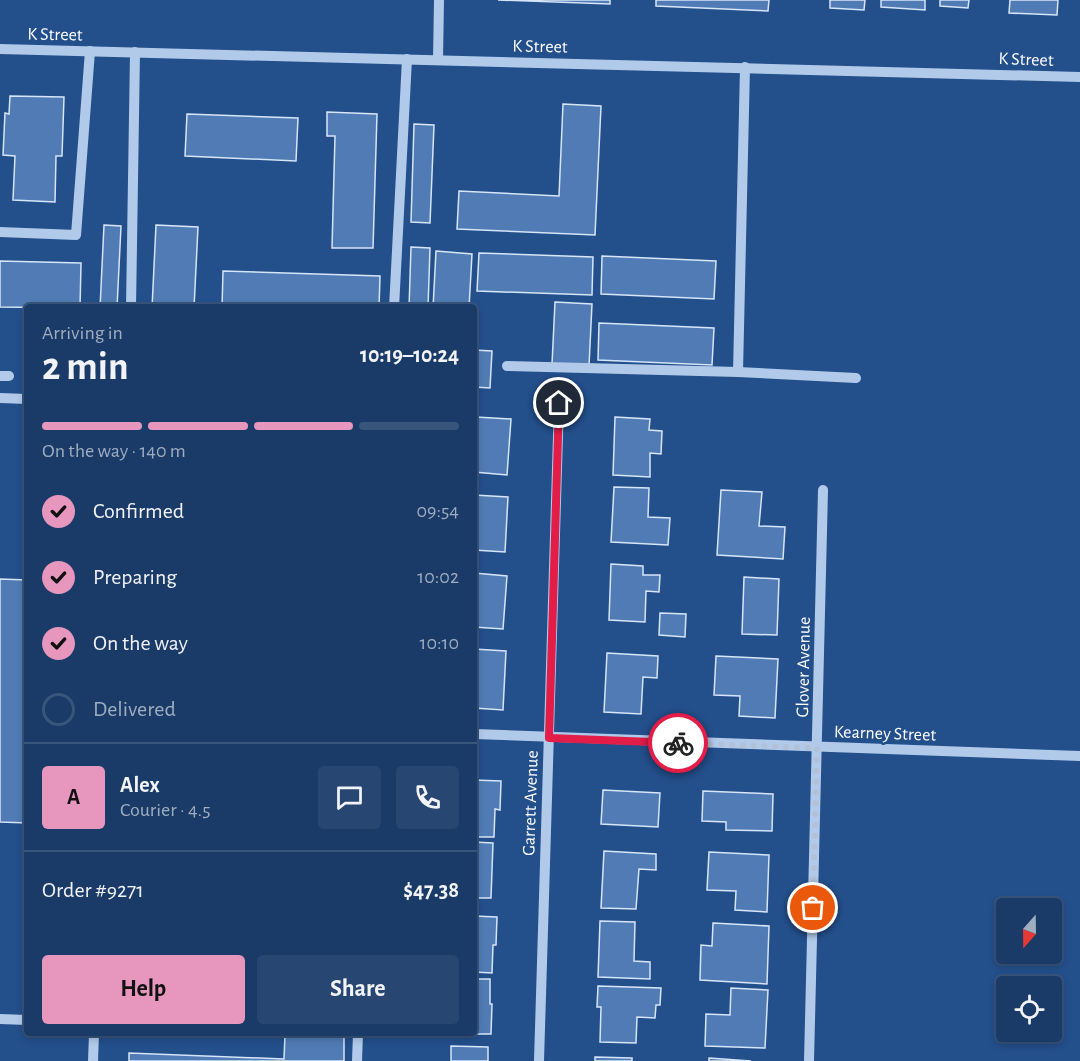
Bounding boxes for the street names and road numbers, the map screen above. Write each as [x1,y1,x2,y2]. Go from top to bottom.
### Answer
street label: K Street [27,26,83,44]
street label: K Street [512,38,568,56]
street label: K Street [998,50,1054,70]
street label: Glover Avenue [794,617,814,717]
street label: Kearney Street [834,723,937,745]
street label: Garrett Avenue [520,750,542,856]

